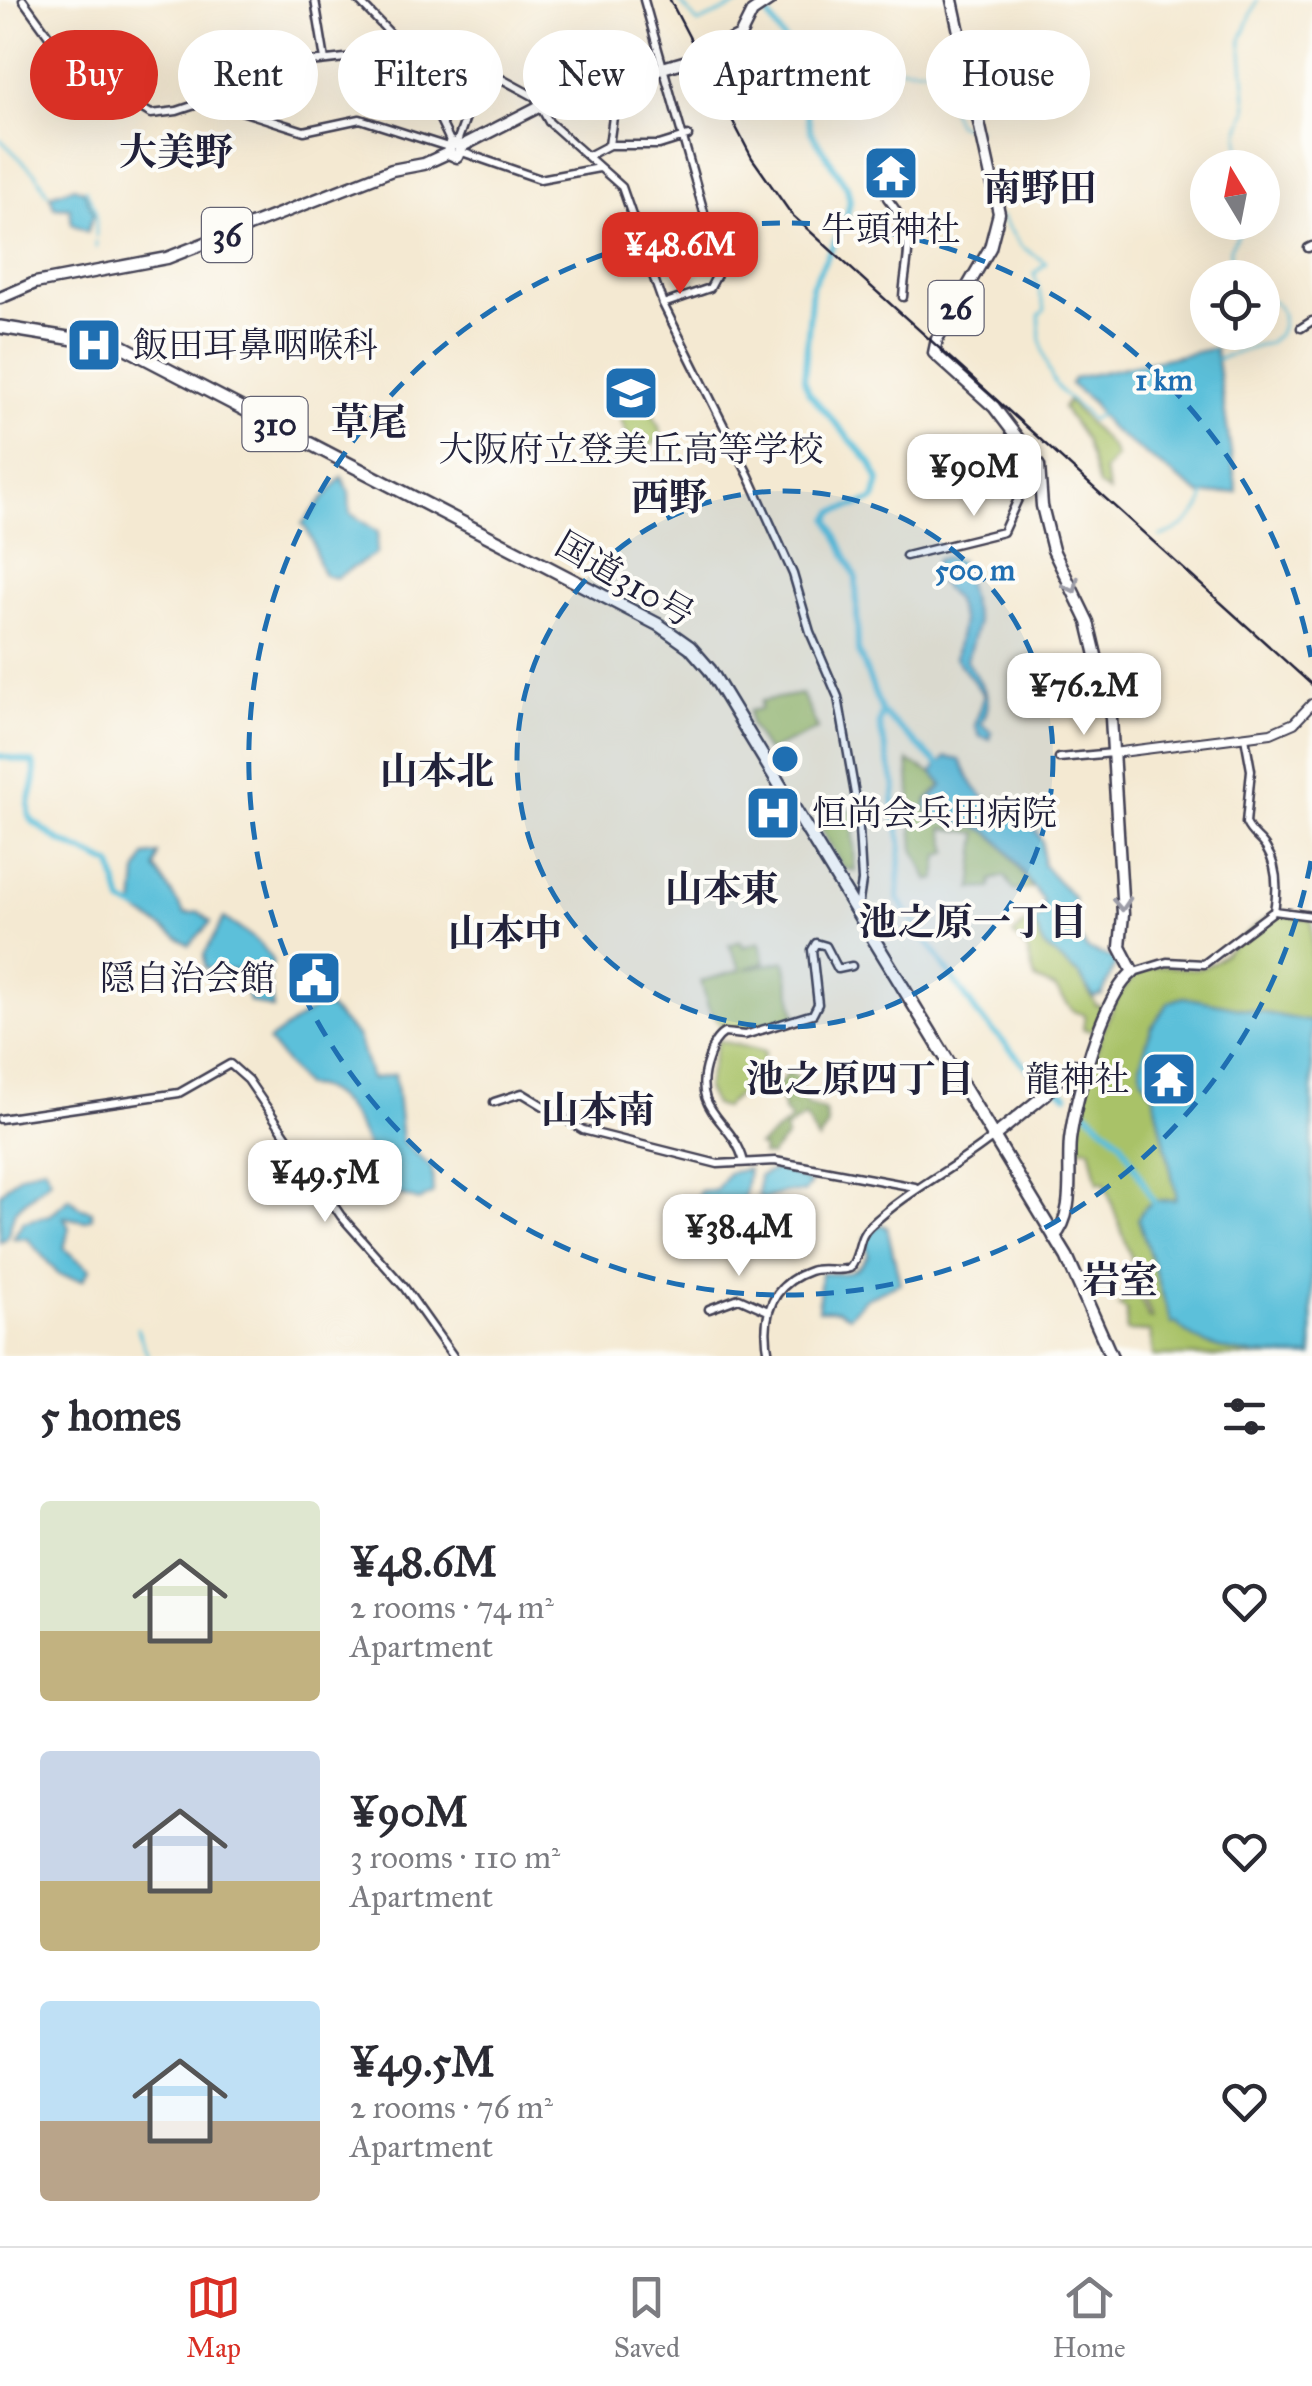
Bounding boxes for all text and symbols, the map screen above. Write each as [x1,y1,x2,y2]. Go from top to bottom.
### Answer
chip: Buy [30,30,158,120]
chip: Rent [178,30,318,120]
chip: Filters [338,30,503,120]
chip: New [523,30,659,120]
chip: Apartment [679,30,906,120]
chip: House [926,30,1090,120]
district label: 大美野 [119,129,233,175]
temple icon: 牛頭神社 [861,143,921,203]
north arrow [1190,150,1280,240]
map controls [1190,150,1280,350]
district label: 南野田 [983,165,1097,211]
road number: 36 [202,208,252,262]
place label: 牛頭神社 [821,208,961,251]
pin: ¥48.6M [599,212,761,297]
text: ¥48.6M [624,225,736,264]
button: locate [1190,260,1280,350]
road number: 26 [928,281,984,335]
hospital icon: 飯田耳鼻咽喉科 [64,315,124,375]
place label: 飯田耳鼻咽喉科 [133,324,378,367]
text: 1 km [1135,362,1194,398]
school or university icon: 大阪府立登美丘高等学校 [601,363,661,423]
road number: 310 [242,397,308,451]
district label: 草尾 [331,399,407,445]
place label: 大阪府立登美丘高等学校 [438,428,824,471]
pin: ¥90M [915,434,1033,519]
text: ¥90M [929,447,1019,486]
district label: 西野 [631,474,707,520]
street label: 国道310号 [548,523,702,636]
text: 500 m [935,552,1016,588]
one-way arrow [1060,575,1079,593]
pin: ¥76.2M [1003,653,1165,738]
text: ¥76.2M [1029,666,1139,705]
centre of rings [767,741,803,777]
district label: 山本北 [380,748,494,794]
hospital icon: 恒尚会兵田病院 [743,783,803,843]
place label: 恒尚会兵田病院 [812,792,1057,835]
district label: 山本東 [665,866,779,912]
one-way arrow [1111,897,1132,913]
district label: 池之原一丁目 [859,899,1087,945]
district label: 山本中 [448,910,562,956]
public building icon: 隠自治会館 [284,948,344,1008]
place label: 隠自治会館 [100,957,275,1000]
temple icon: 龍神社 [1139,1049,1199,1109]
district label: 池之原四丁目 [746,1056,974,1102]
place label: 龍神社 [1025,1058,1130,1101]
district label: 山本南 [541,1087,655,1133]
pin: ¥49.5M [244,1140,406,1225]
text: ¥49.5M [270,1153,380,1192]
pin: ¥38.4M [658,1194,820,1279]
text: ¥38.4M [685,1207,793,1246]
district label: 岩室 [1082,1257,1158,1303]
icon: filters [1217,1389,1272,1444]
text: 5 homes [40,1390,181,1442]
text: ¥48.6M [350,1536,497,1588]
icon: home [120,1541,240,1661]
icon: heart [1217,1574,1272,1629]
text: 2 rooms · 74 m² [350,1588,554,1627]
text: Apartment [350,1627,493,1666]
text: ¥90M [350,1786,468,1838]
icon: home [120,1791,240,1911]
icon: heart [1217,1824,1272,1879]
text: 3 rooms · 110 m² [350,1838,560,1877]
text: Apartment [350,1877,493,1916]
text: ¥49.5M [350,2036,495,2088]
icon: home [120,2041,240,2161]
icon: heart [1217,2074,1272,2129]
text: 2 rooms · 76 m² [350,2088,553,2127]
text: Apartment [350,2127,493,2166]
tab: Map [186,2270,241,2365]
tab: Saved [614,2270,680,2365]
tab: Home [1053,2270,1126,2365]

